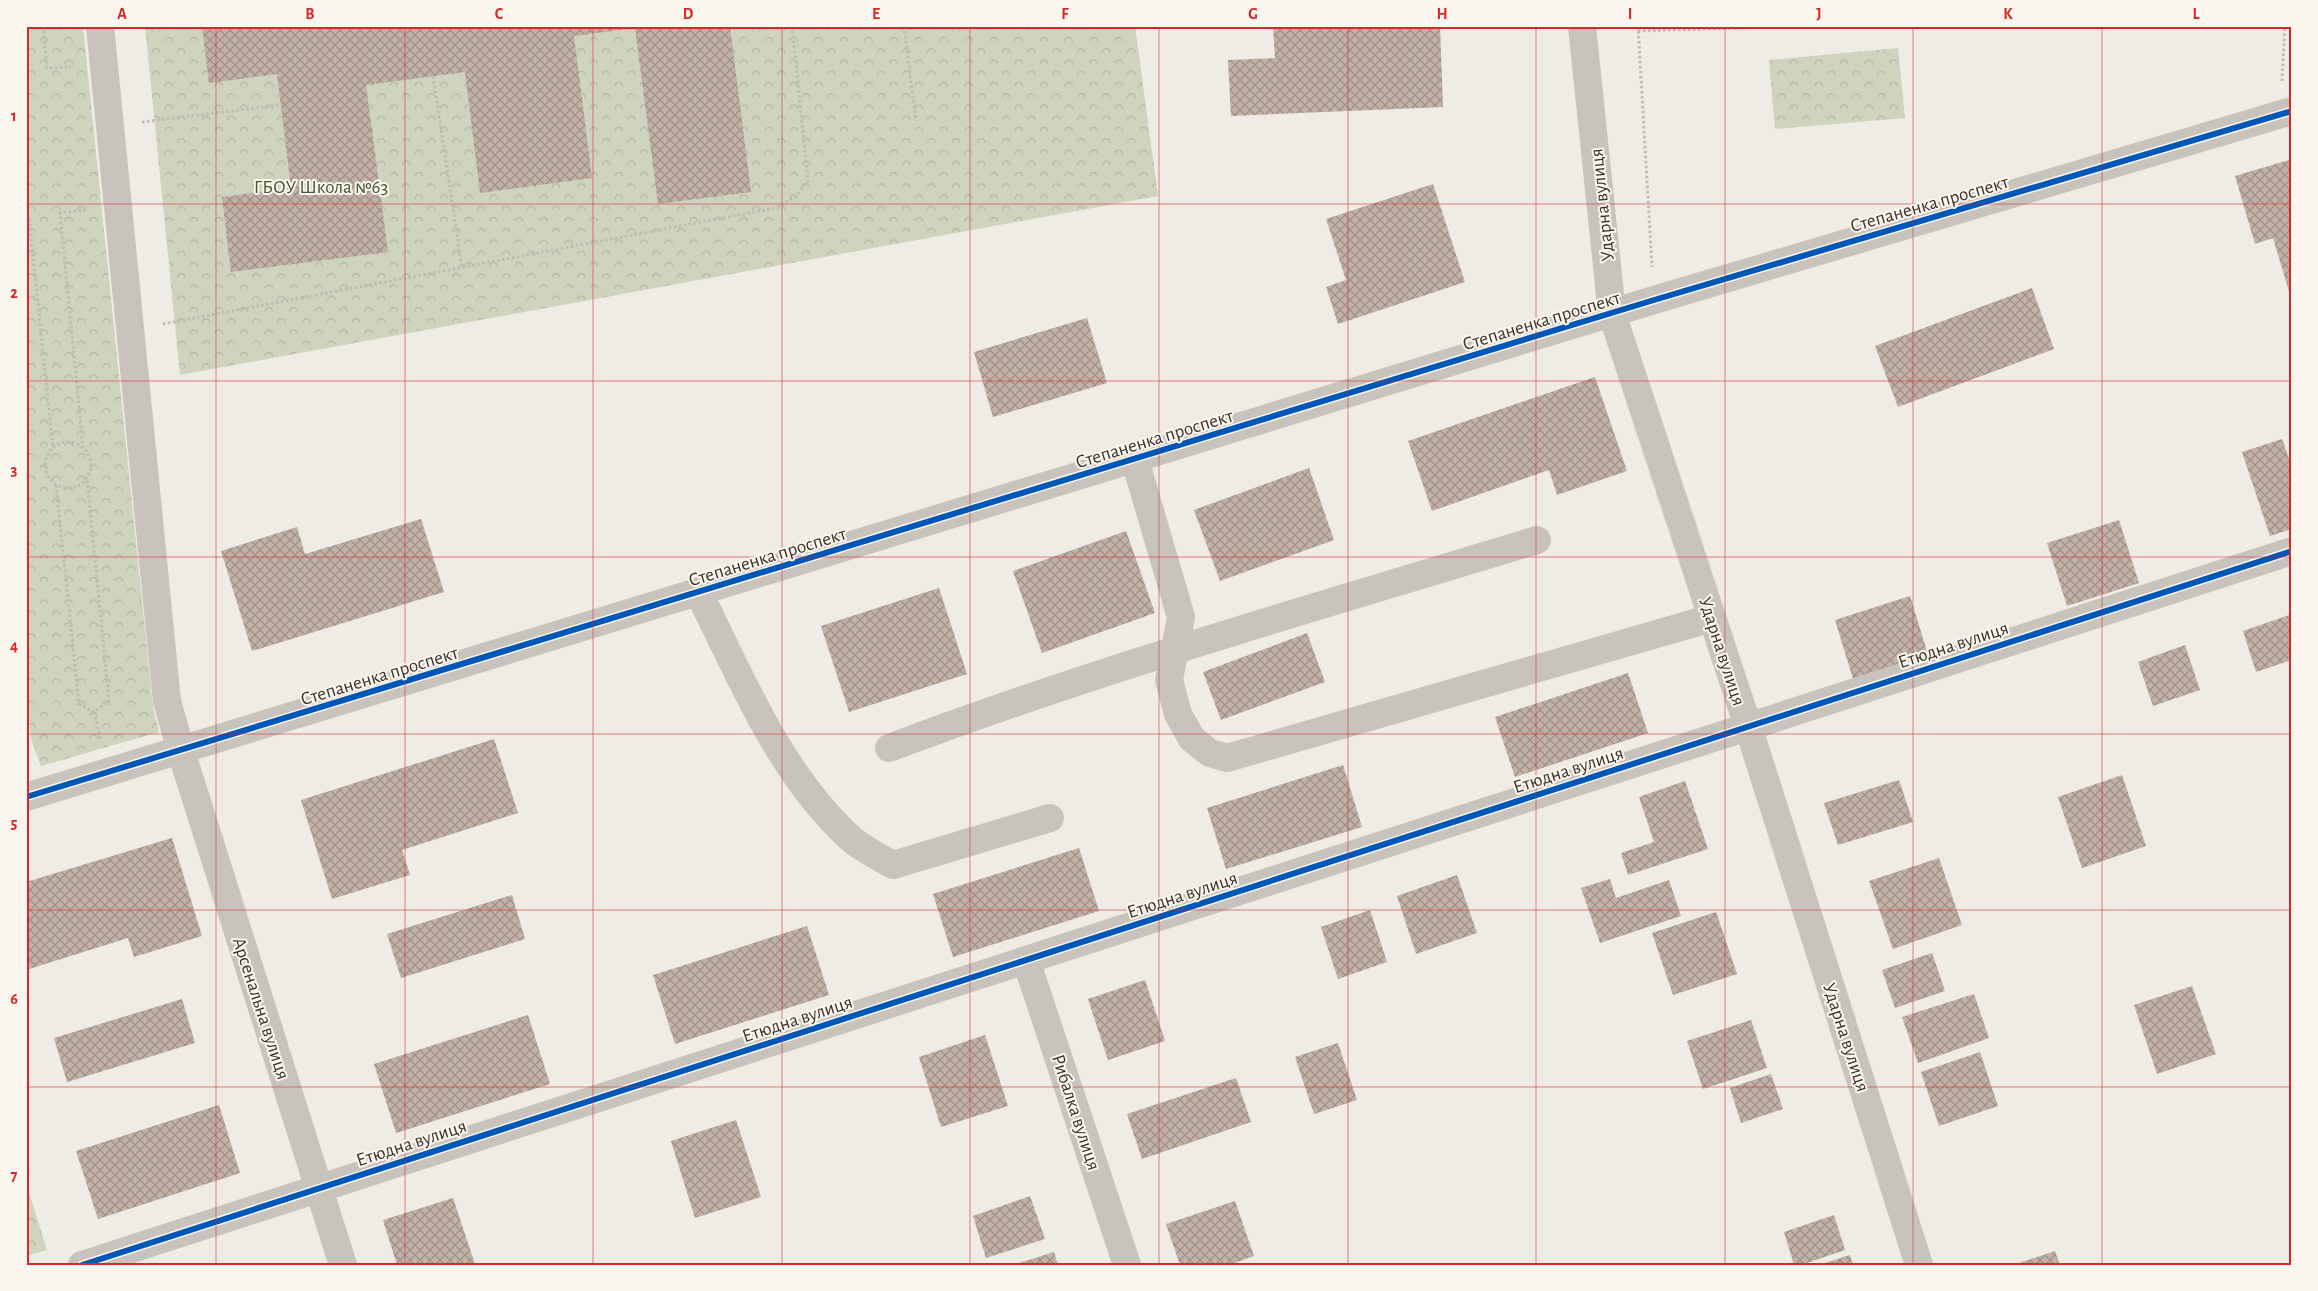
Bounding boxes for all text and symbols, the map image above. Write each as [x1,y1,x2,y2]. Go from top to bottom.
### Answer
text: A [117,6,127,22]
text: B [305,6,315,22]
text: C [495,6,504,22]
text: D [683,6,694,22]
text: E [872,6,880,22]
text: F [1061,6,1069,22]
text: G [1248,6,1258,22]
text: H [1436,6,1448,22]
text: I [1628,6,1632,22]
text: J [1816,6,1822,22]
text: K [2003,6,2013,22]
text: L [2193,6,2200,22]
text: 1 [11,108,17,124]
street label: Ударна вулиця [1587,147,1618,262]
street label: Степаненка проспект [1848,173,2011,236]
park label: ГБОУ Школа №63 [254,178,388,197]
text: 2 [10,285,18,301]
street label: Степаненка проспект [1460,288,1623,354]
street label: Степаненка проспект [1073,406,1236,472]
text: 3 [11,462,18,478]
street label: Степаненка проспект [686,524,849,590]
street label: Ударна вулиця [1695,595,1748,708]
street label: Етюдна вулиця [1896,619,2011,672]
text: 4 [10,638,18,654]
street label: Степаненка проспект [298,643,461,709]
street label: Етюдна вулиця [1511,744,1626,797]
text: 5 [11,815,18,831]
street label: Етюдна вулиця [1125,869,1240,922]
street label: Арсенальна вулиця [229,935,293,1082]
street label: Ударна вулиця [1819,981,1872,1094]
text: 6 [10,991,18,1007]
street label: Етюдна вулиця [740,993,855,1046]
street label: Рибалка вулиця [1048,1052,1103,1173]
street label: Етюдна вулиця [354,1117,469,1170]
text: 7 [11,1168,18,1184]

